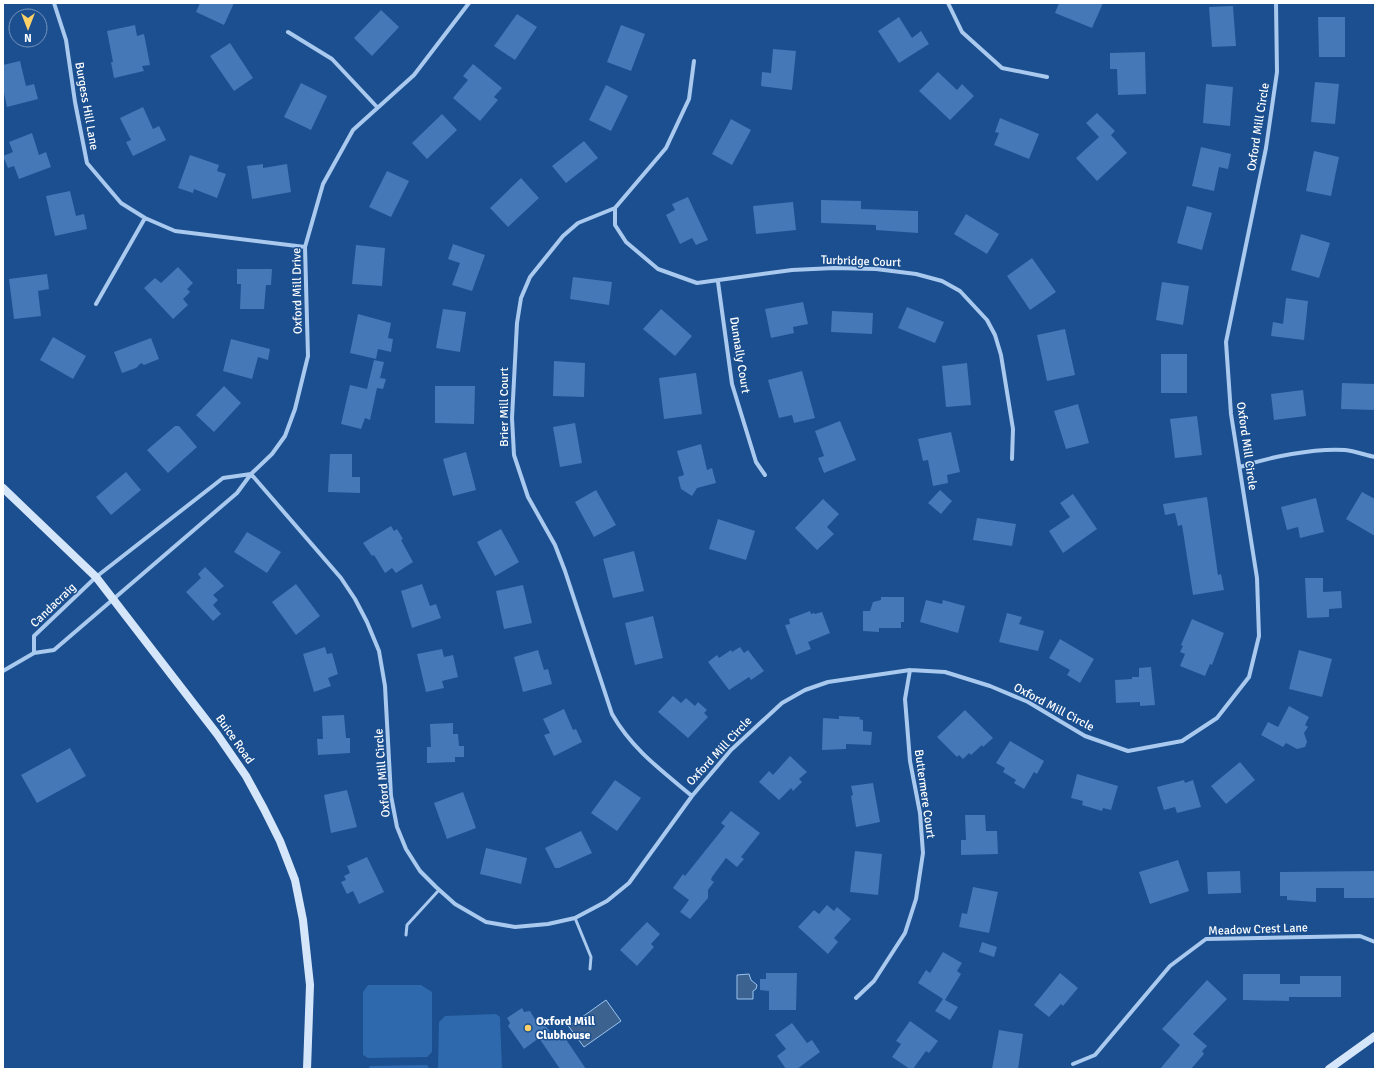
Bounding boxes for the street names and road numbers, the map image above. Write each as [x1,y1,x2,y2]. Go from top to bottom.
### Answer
street label: Burgess Hill Lane [71,61,102,151]
street label: Oxford Mill Circle [1244,82,1273,172]
street label: Oxford Mill Drive [289,248,306,334]
street label: Turbridge Court [821,253,901,270]
street label: Dunnally Court [726,316,753,394]
street label: Brier Mill Court [497,367,512,447]
street label: Oxford Mill Circle [1233,401,1260,491]
street label: Candacraig [27,580,79,631]
street label: Oxford Mill Circle [1011,680,1097,735]
street label: Buice Road [212,712,257,767]
street label: Oxford Mill Circle [684,714,755,789]
street label: Oxford Mill Circle [371,728,394,818]
street label: Buttermere Court [911,749,938,840]
street label: Meadow Crest Lane [1208,920,1308,939]

